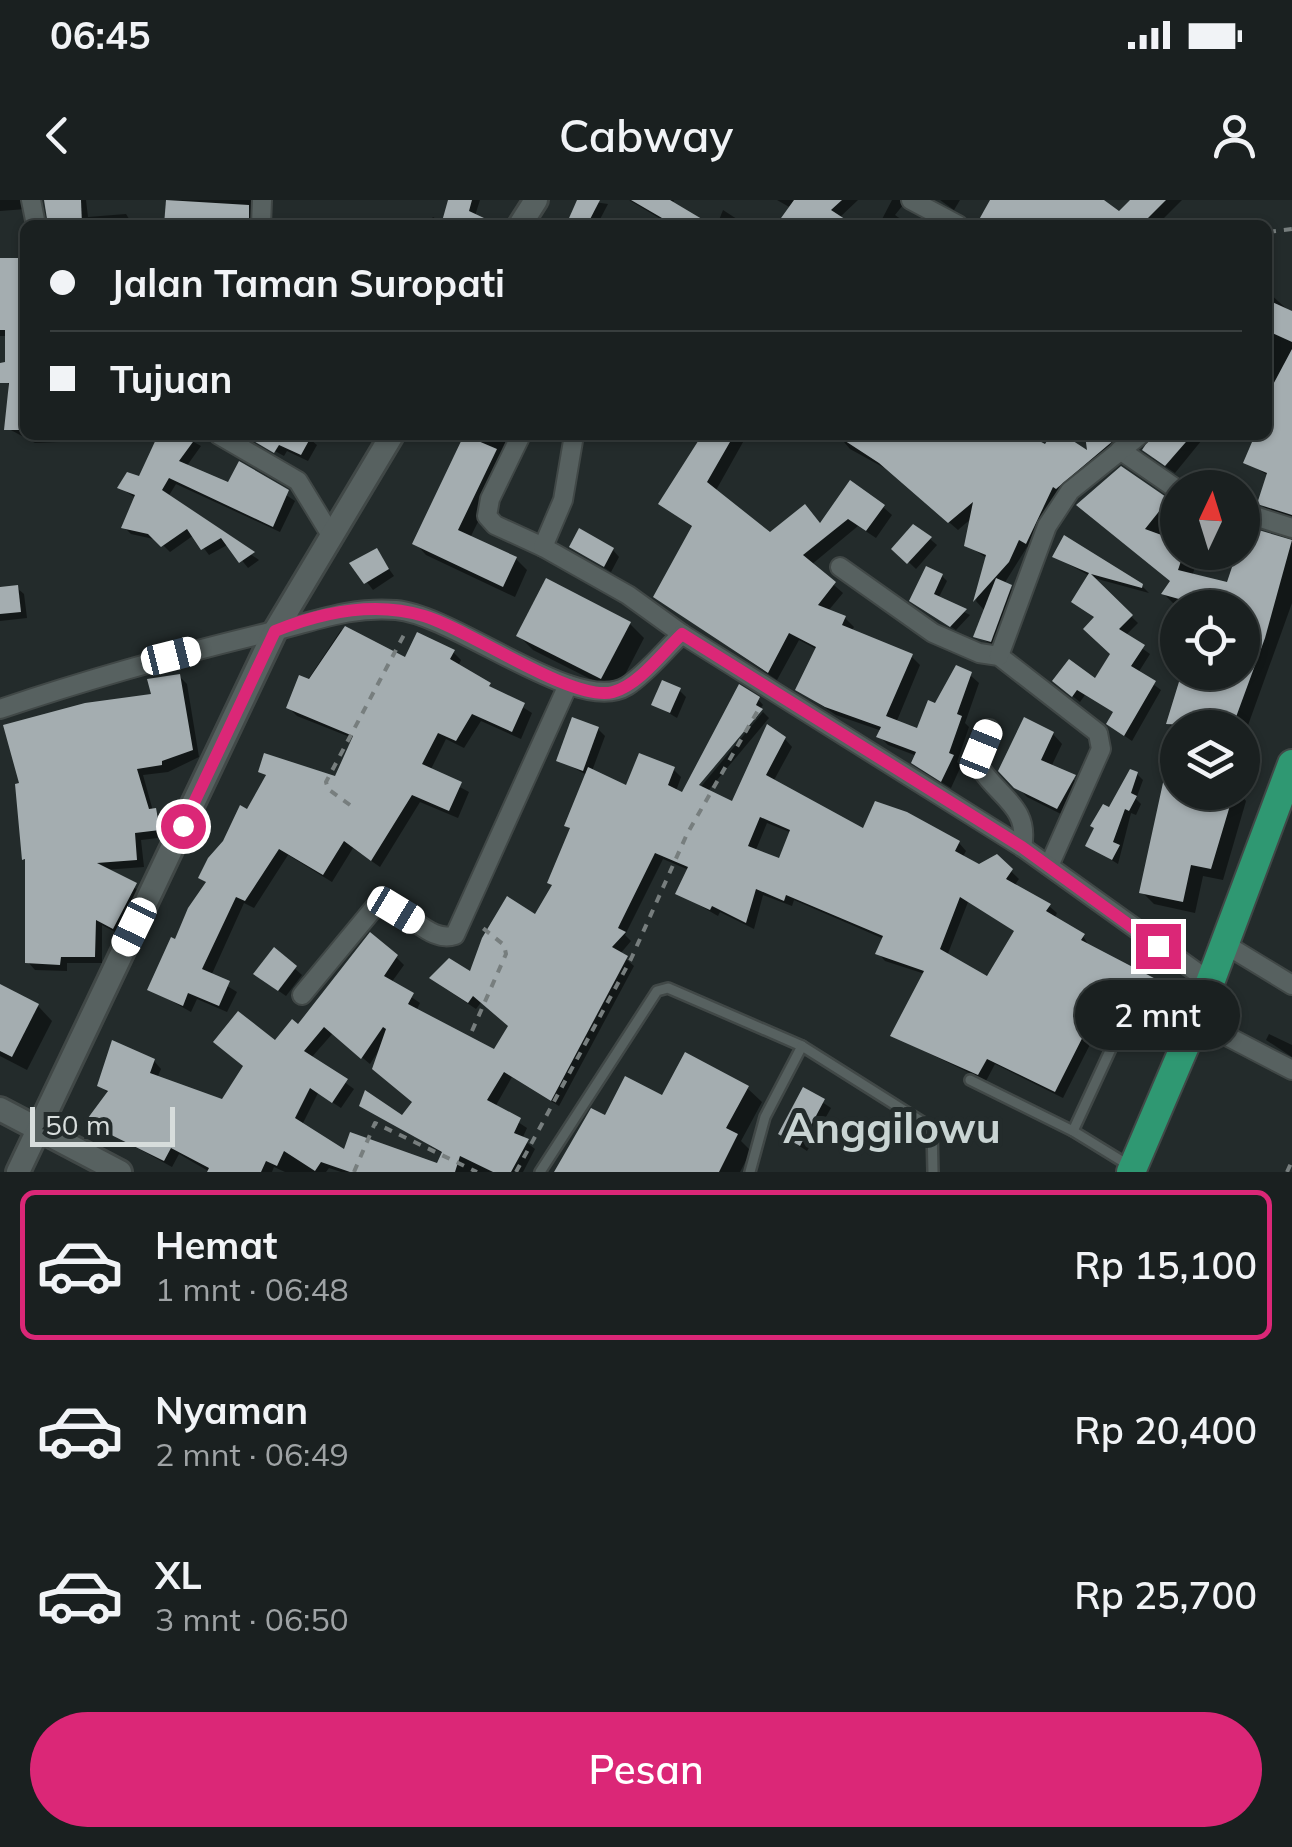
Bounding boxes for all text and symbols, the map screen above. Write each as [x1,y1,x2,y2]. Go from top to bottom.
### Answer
text: 06:45 [50,11,151,59]
text: Cabway [559,107,733,163]
icon: back [30,108,85,163]
icon: person [1207,108,1262,163]
text: Jalan Taman Suropati [110,259,505,307]
text: Tujuan [110,355,232,403]
north arrow [1160,470,1260,570]
map controls [1160,470,1260,810]
button: locate [1160,590,1260,690]
car [138,634,204,678]
button: layers [1160,710,1260,810]
car [956,716,1006,782]
route start [161,804,206,849]
car [363,882,429,938]
car [107,893,161,961]
route end [1136,924,1181,969]
callout: 2 mnt [1076,981,1240,1051]
text: 2 mnt [1114,995,1201,1035]
district label: Anggilowu [783,1101,1001,1154]
scale bar [30,1102,175,1146]
text: 50 m [45,1107,111,1142]
icon: car [35,1220,125,1310]
text: Hemat [155,1221,277,1269]
text: Rp 15,100 [1074,1241,1257,1289]
text: 1 mnt · 06:48 [155,1269,349,1309]
icon: car [35,1385,125,1475]
text: Nyaman [155,1386,308,1434]
text: Rp 20,400 [1074,1406,1257,1454]
text: 2 mnt · 06:49 [155,1434,349,1474]
icon: car [35,1550,125,1640]
text: XL [155,1551,202,1599]
text: Rp 25,700 [1074,1571,1257,1619]
text: 3 mnt · 06:50 [155,1599,349,1639]
button: Pesan [30,1712,1262,1827]

